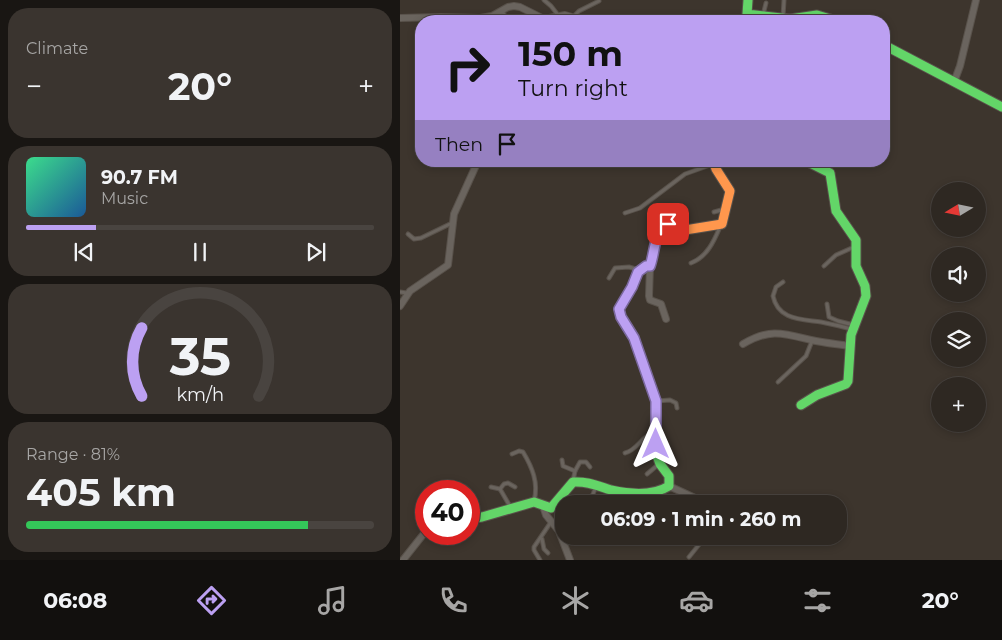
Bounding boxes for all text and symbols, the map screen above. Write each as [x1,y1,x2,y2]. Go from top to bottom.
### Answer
text: 150 m [518,32,623,75]
icon: right [435,35,500,100]
text: Climate [26,39,88,58]
text: 20° [168,63,232,110]
text: − [26,69,42,103]
text: + [358,69,374,103]
text: Turn right [518,75,628,102]
icon: arrive [493,130,521,158]
text: Then [435,133,483,156]
text: 90.7 FM [101,166,178,189]
north arrow [931,182,986,238]
map controls [931,182,986,432]
text: Music [101,189,148,208]
pin [647,203,689,245]
icon: arrive [654,210,682,238]
icon: previous [70,238,98,266]
icon: pause [186,238,214,266]
icon: next [302,238,330,266]
button: sound [931,247,986,302]
button: layers [931,312,986,367]
text: 35 [168,325,231,388]
button: + [931,377,986,432]
text: km/h [176,384,224,405]
position arrow [629,417,681,469]
text: Range · 81% [26,445,120,464]
text: 405 km [26,469,176,516]
speed limit sign: 40 [415,480,480,545]
text: 06:09 · 1 min · 260 m [600,508,802,531]
icon: directions [194,583,229,618]
icon: music [315,583,350,618]
icon: phone [436,583,471,618]
icon: climate [558,583,593,618]
icon: car [679,583,714,618]
icon: filters [800,583,835,618]
text: 06:08 [43,587,107,614]
text: 20° [922,587,959,614]

